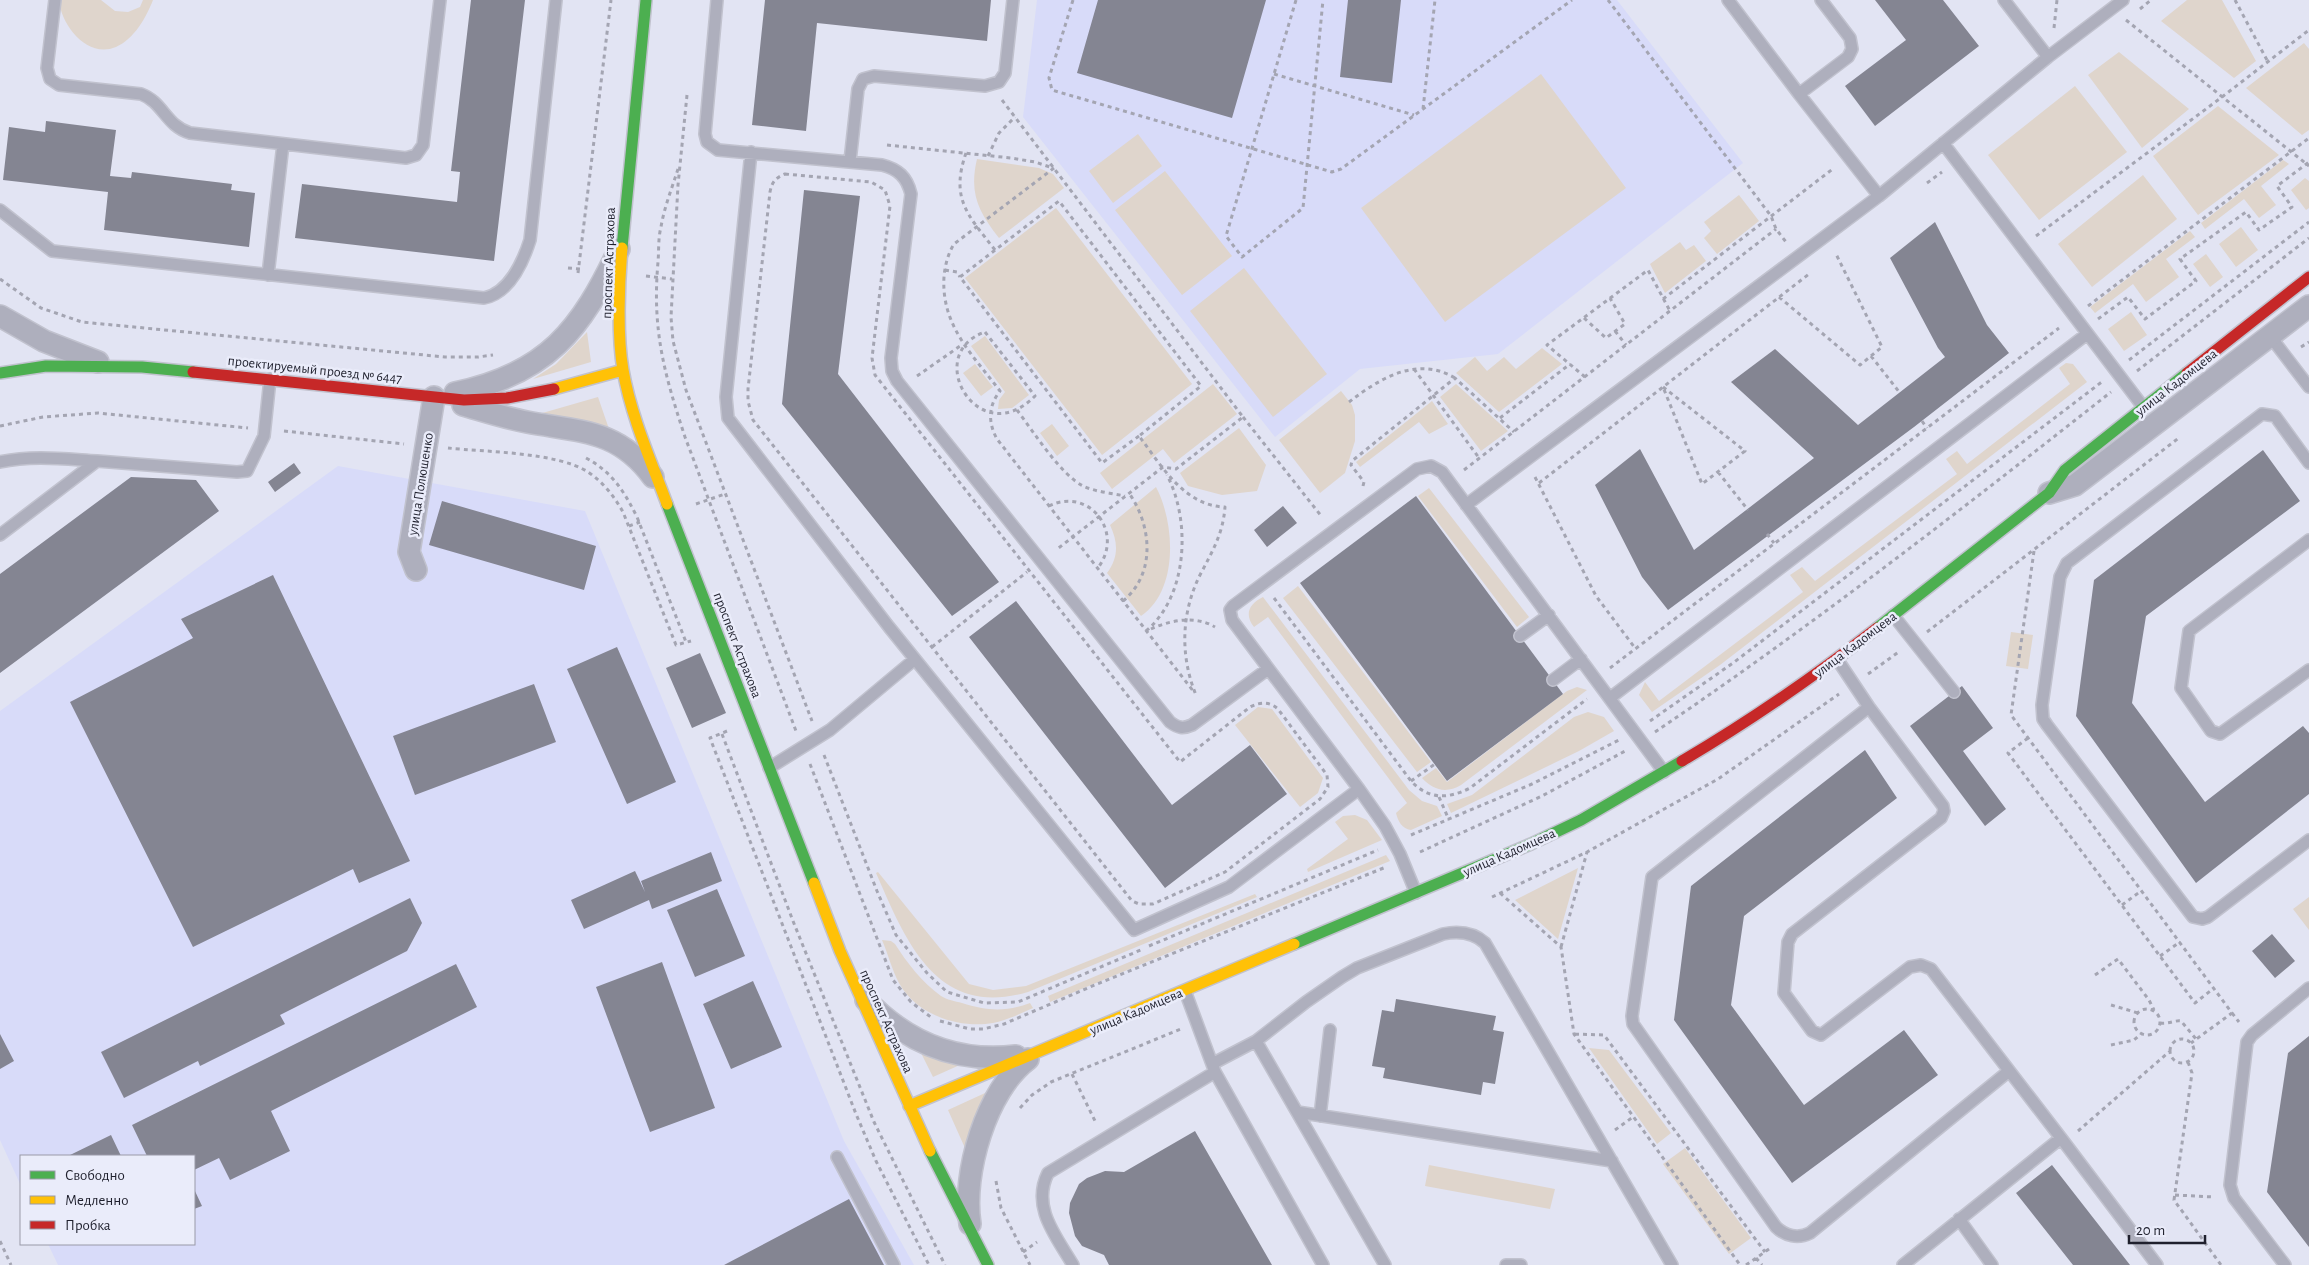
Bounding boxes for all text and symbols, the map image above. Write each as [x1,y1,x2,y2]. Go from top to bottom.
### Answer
street label: проспект Астрахова [600,206,618,319]
street label: улица Кадомцева [2132,346,2220,419]
street label: проектируемый проезд № 6447 [227,354,403,386]
street label: улица Полюшенко [406,432,436,537]
street label: проспект Астрахова [710,591,764,701]
street label: улица Кадомцева [1811,609,1900,681]
street label: улица Кадомцева [1460,826,1558,880]
street label: проспект Астрахова [857,967,915,1076]
street label: улица Кадомцева [1087,986,1185,1038]
legend [20,1155,195,1245]
text: Свободно [65,1168,125,1183]
text: Медленно [65,1193,129,1208]
scale bar [2129,1212,2205,1244]
text: Пробка [65,1218,111,1233]
text: 20 m [2136,1223,2165,1238]

